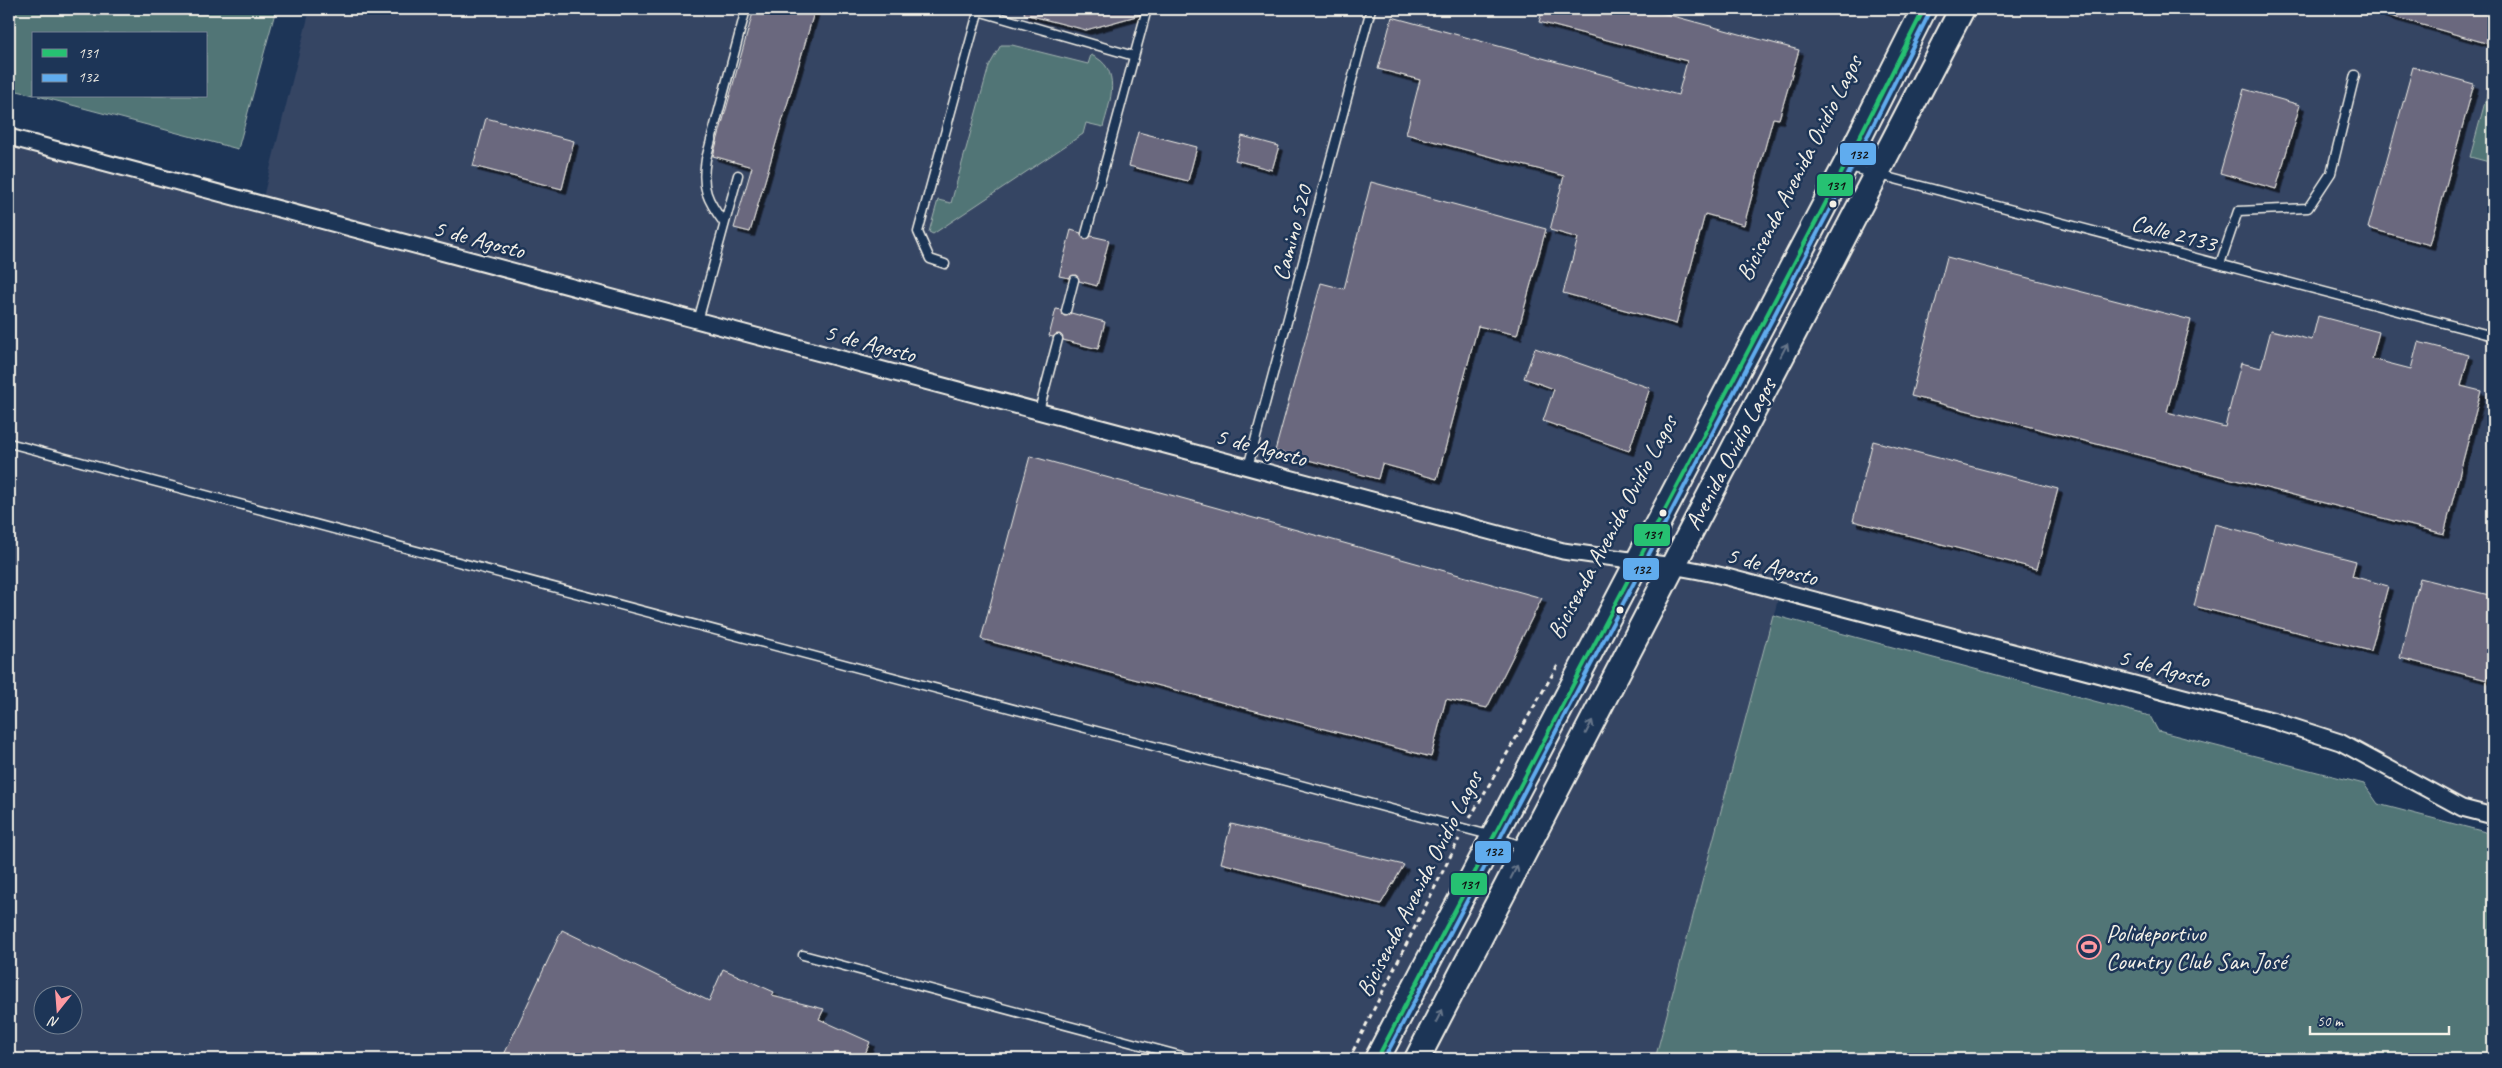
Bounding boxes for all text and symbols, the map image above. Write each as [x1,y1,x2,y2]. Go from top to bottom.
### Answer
legend [32,32,208,98]
text: 131 [78,44,100,63]
street label: Bicisenda Avenida Ovidio Lagos [1729,49,1870,286]
text: 132 [78,68,100,87]
line badge: 132 [1839,142,1877,166]
text: 132 [1849,146,1869,163]
line badge: 131 [1816,173,1854,197]
text: 131 [1826,177,1846,194]
street label: Camino 520 [1265,180,1320,284]
unlabelled marker [1828,199,1838,209]
street label: Calle 2133 [2128,207,2222,259]
street label: 5 de Agosto [430,212,529,266]
street label: 5 de Agosto [821,316,920,370]
one-way arrow [1780,343,1789,358]
street label: Avenida Ovidio Lagos [1677,371,1784,535]
street label: Bicisenda Avenida Ovidio Lagos [1540,408,1685,644]
street label: 5 de Agosto [1212,420,1311,474]
unlabelled marker [1658,508,1668,518]
line badge: 131 [1633,523,1671,547]
text: 131 [1643,526,1663,543]
street label: 5 de Agosto [1723,539,1822,593]
line badge: 132 [1622,557,1660,581]
text: 132 [1632,561,1652,578]
unlabelled marker [1615,605,1625,615]
street label: 5 de Agosto [2115,641,2214,695]
one-way arrow [1584,720,1594,735]
street label: Bicisenda Avenida Ovidio Lagos [1349,765,1490,1002]
line badge: 132 [1474,840,1512,864]
text: 132 [1484,843,1504,860]
one-way arrow [1510,865,1519,880]
line badge: 131 [1450,872,1488,896]
text: 131 [1460,876,1480,893]
place label: Polideportivo Country Club San José [2106,918,2290,976]
sports icon: Polideportivo Country Club San José [2076,934,2102,960]
north arrow [32,986,82,1036]
scale bar [2310,1003,2448,1035]
one-way arrow [1435,1009,1444,1024]
text: N [45,1012,61,1031]
text: 50 m [2317,1012,2344,1031]

